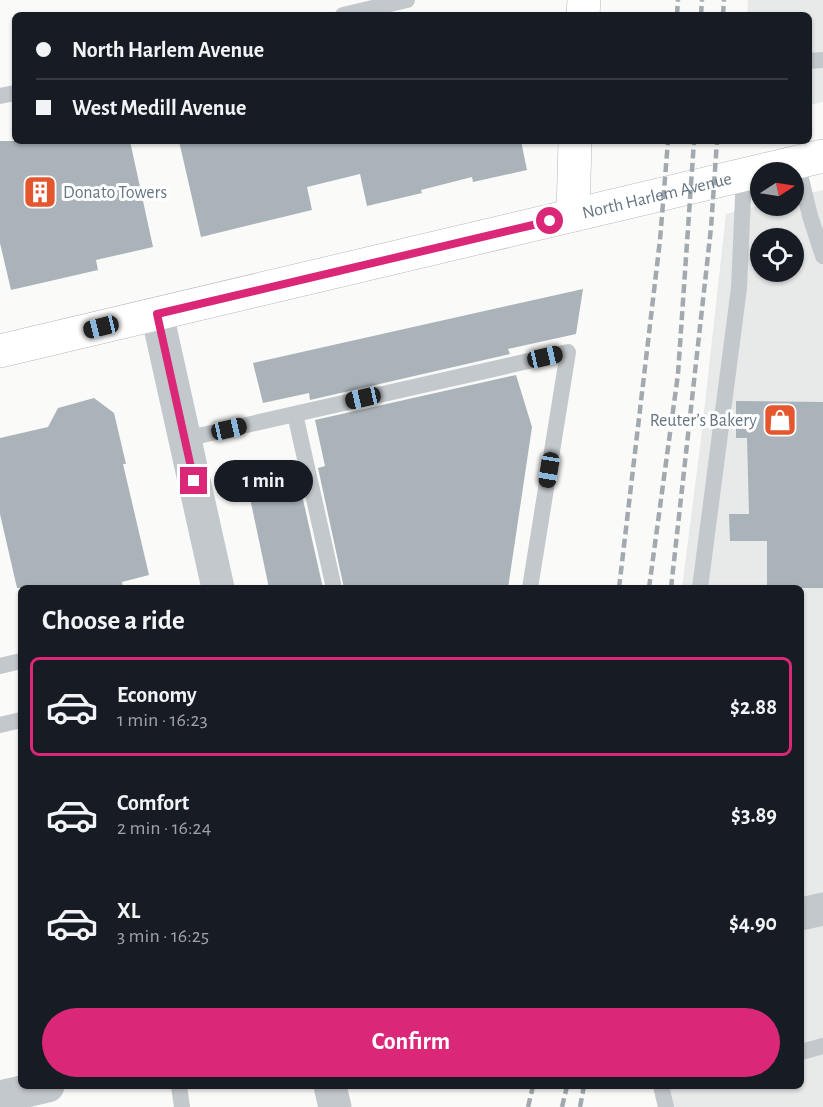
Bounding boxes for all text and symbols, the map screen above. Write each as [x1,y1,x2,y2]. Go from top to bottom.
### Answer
text: North Harlem Avenue [72,39,264,61]
text: West Medill Avenue [72,97,246,119]
north arrow [750,162,804,216]
map controls [750,162,804,282]
street label: North Harlem Avenue [580,170,734,223]
building icon: Donato Towers [22,174,58,210]
place label: Donato Towers [63,184,167,202]
route start [536,207,563,234]
button: locate [750,228,804,282]
car [81,314,121,340]
car [525,344,565,370]
car [343,385,383,411]
shop icon: Reuter’s Bakery [762,402,798,438]
place label: Reuter’s Bakery [650,412,757,430]
car [209,416,249,442]
car [537,451,561,489]
callout: 1 min [215,460,314,502]
route end [180,467,207,494]
text: 1 min [242,471,285,491]
text: Choose a ride [42,607,185,634]
icon: car [45,680,99,734]
text: Economy [117,684,197,706]
text: $2.88 [730,696,777,718]
text: 1 min · 16:23 [117,710,208,730]
icon: car [45,788,99,842]
text: Comfort [117,792,189,814]
text: $3.89 [731,804,777,826]
text: 2 min · 16:24 [117,818,211,838]
icon: car [45,896,99,950]
text: XL [117,900,140,922]
text: $4.90 [729,912,777,934]
text: 3 min · 16:25 [117,926,209,946]
button: Confirm [42,1008,780,1077]

